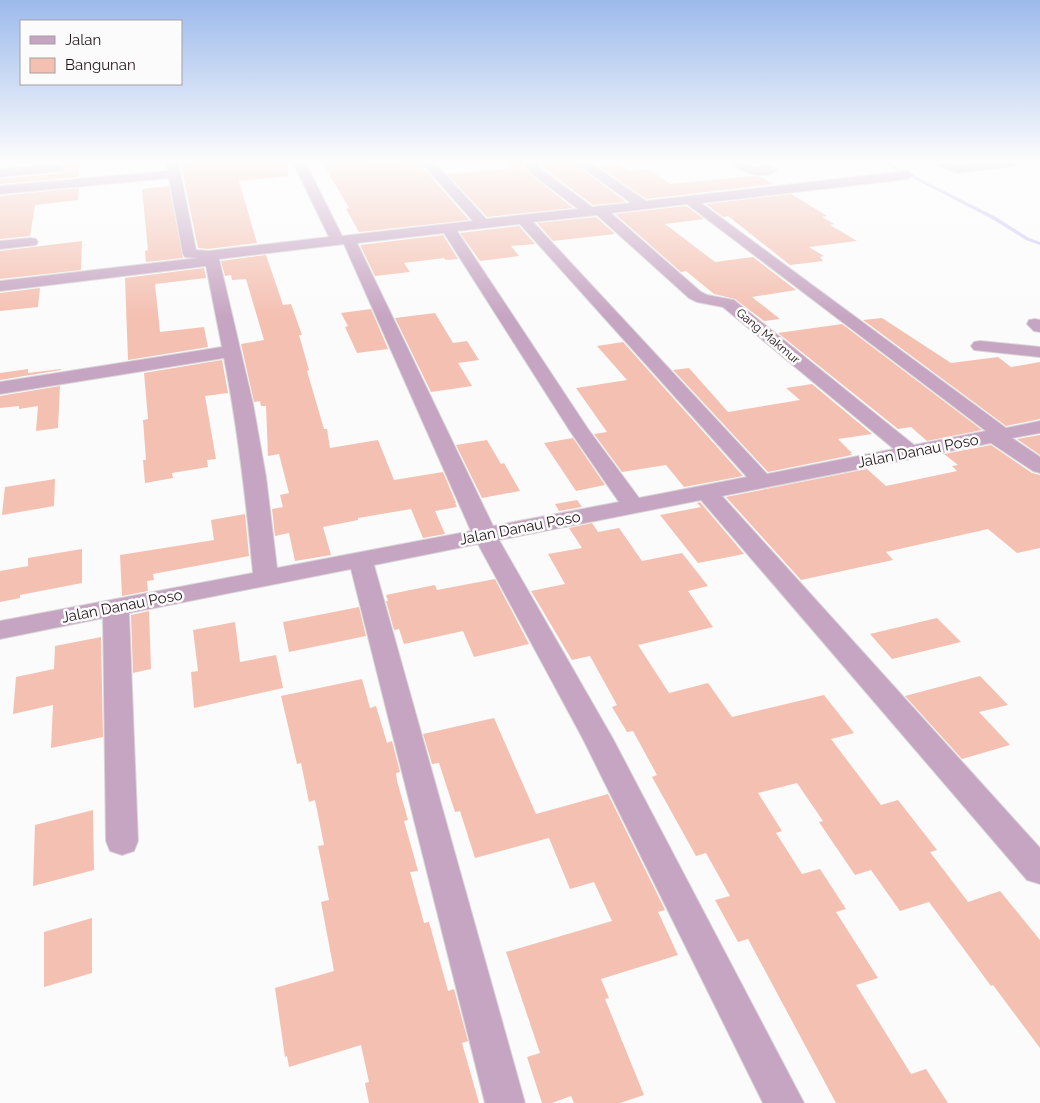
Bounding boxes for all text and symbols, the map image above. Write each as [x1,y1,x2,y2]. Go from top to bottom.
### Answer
legend [20,20,182,85]
text: Jalan [65,31,101,49]
text: Bangunan [65,56,136,74]
street label: Gang Makmur [733,305,803,367]
street label: Jalan Danau Poso [856,430,980,472]
street label: Jalan Danau Poso [458,507,582,549]
street label: Jalan Danau Poso [60,585,184,627]

